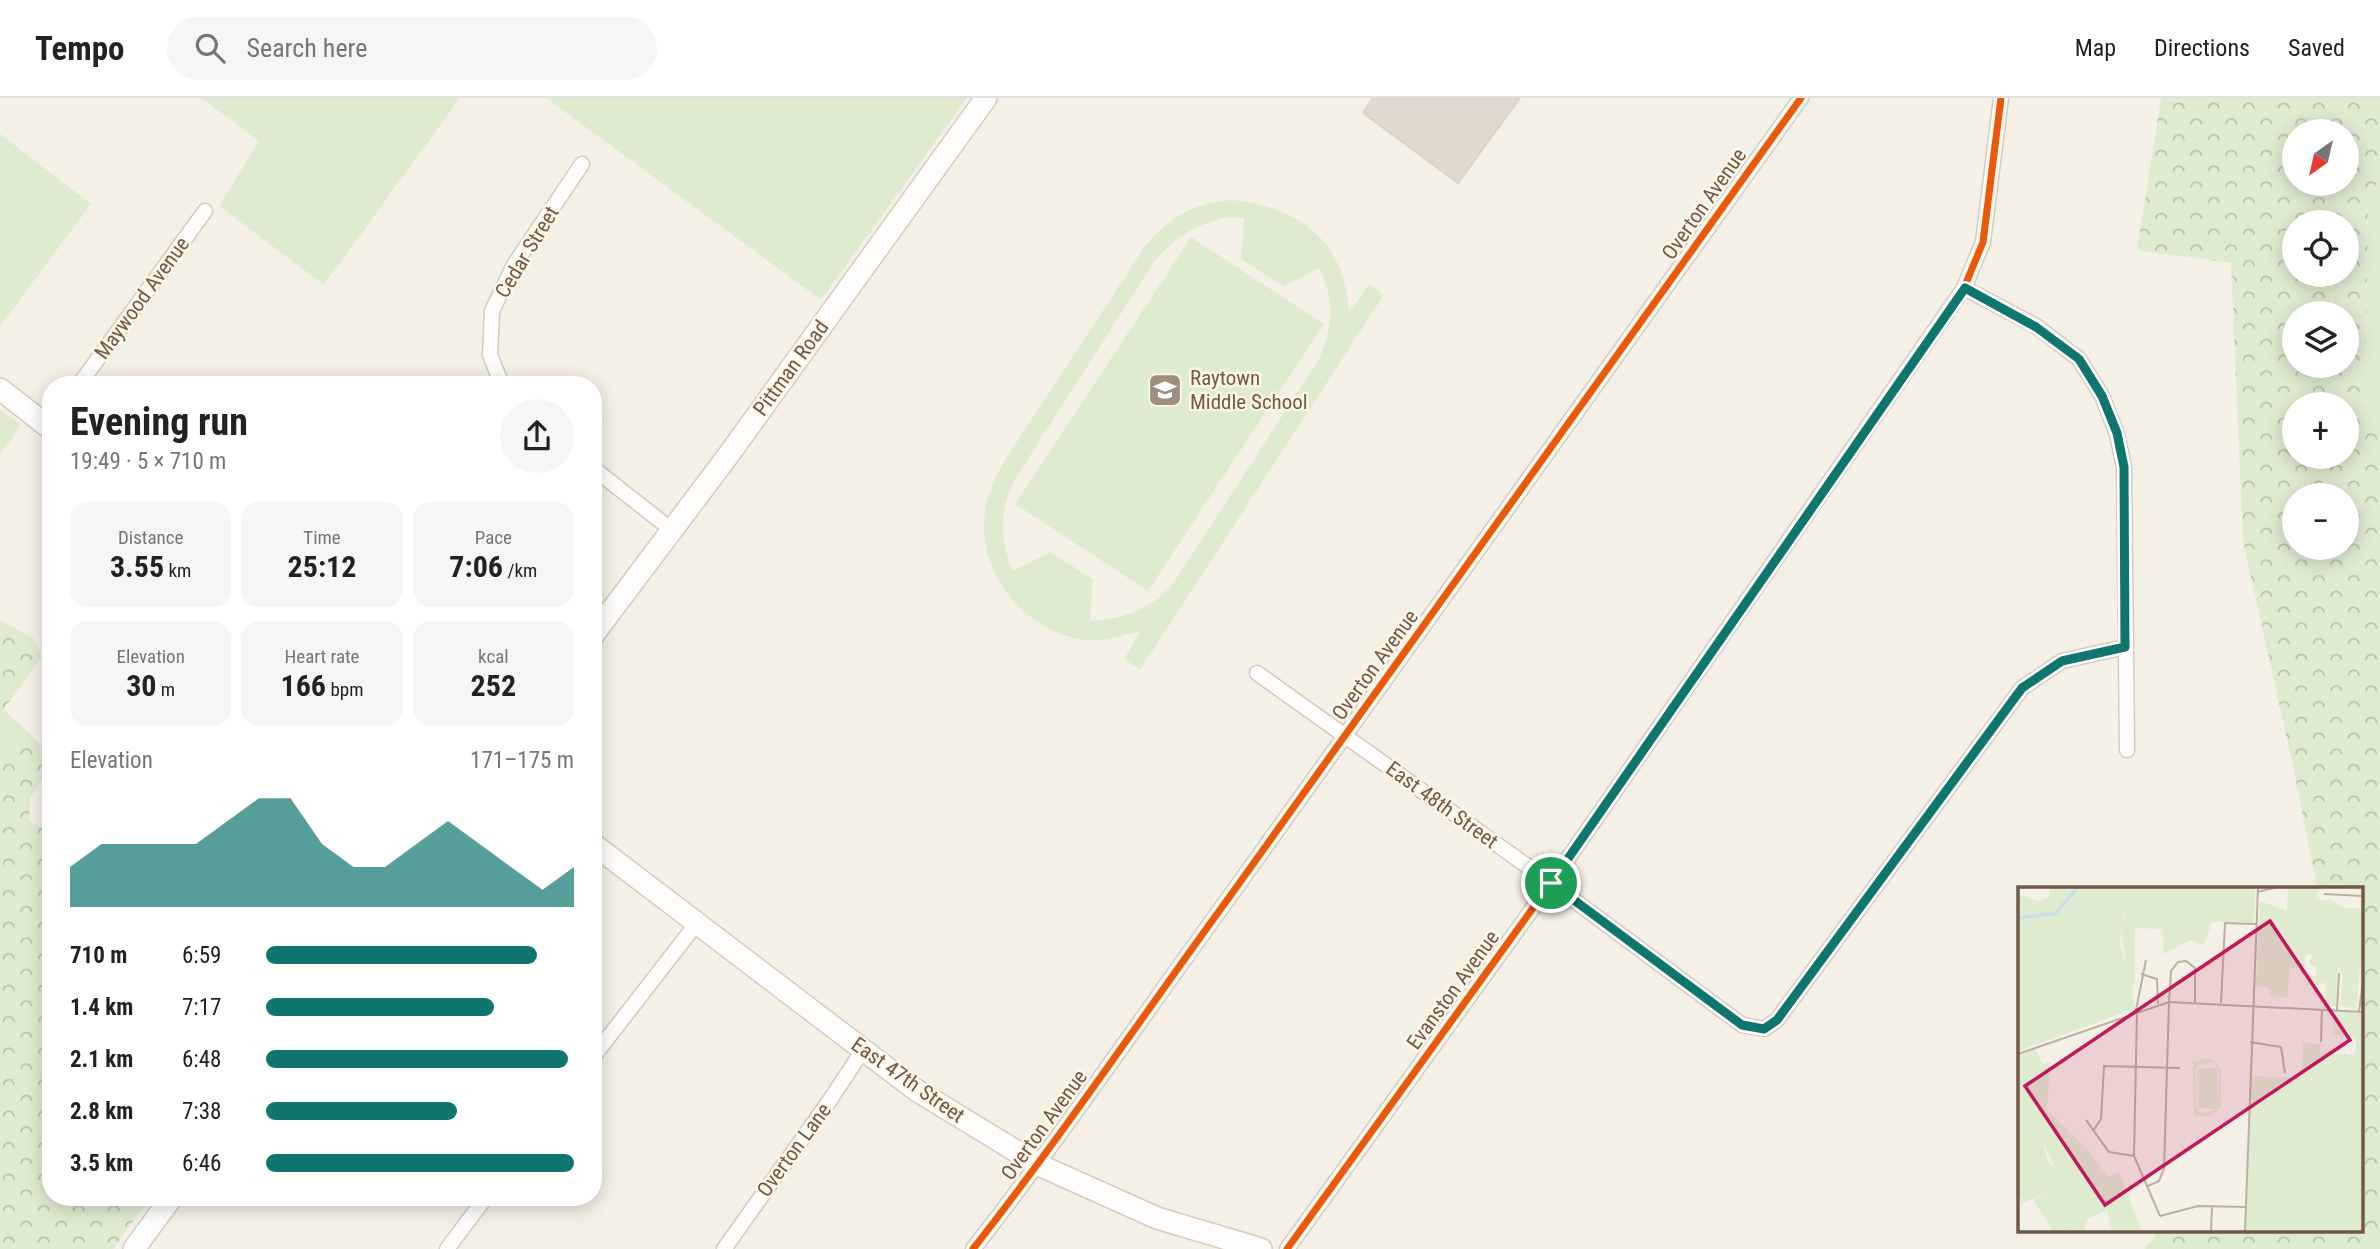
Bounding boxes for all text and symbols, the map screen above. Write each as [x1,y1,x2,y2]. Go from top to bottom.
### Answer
search box [167,17,657,80]
text: Tempo [35,29,125,68]
icon: search [191,29,229,67]
text: Search here [247,33,367,63]
text: Map [2075,34,2116,62]
text: Directions [2154,34,2250,62]
text: Saved [2288,34,2345,62]
north arrow [2282,119,2359,196]
map controls [2282,119,2359,560]
street label: Overton Avenue [1657,144,1751,264]
street label: Cedar Street [490,202,564,302]
button: locate [2282,210,2359,287]
street label: Maywood Avenue [90,232,194,364]
button: layers [2282,301,2359,378]
street label: Pittman Road [748,316,834,420]
place label: Raytown Middle School [1190,366,1308,414]
school or university icon: Raytown Middle School [1146,371,1184,409]
button: + [2282,392,2359,469]
button: share [500,399,574,473]
text: Evening run [70,400,248,444]
text: 19:49 · 5 × 710 m [70,448,226,475]
button: − [2282,483,2359,560]
text: Distance [118,526,183,549]
text: Time [303,526,341,549]
text: Pace [475,526,512,549]
text: 3.55 [110,549,164,584]
text: 25:12 [288,549,356,584]
text: 7:06 [449,549,503,584]
text: km [164,559,191,582]
text: /km [503,559,537,582]
street label: Overton Avenue [1327,605,1423,725]
text: Elevation [116,645,185,668]
text: Heart rate [284,645,360,668]
text: kcal [478,645,509,668]
text: 30 [126,668,156,703]
text: 166 [281,668,326,703]
text: 252 [471,668,516,703]
text: m [156,678,175,701]
text: bpm [326,678,363,701]
text: Elevation [70,747,153,774]
text: 171–175 m [470,747,574,774]
street label: East 48th Street [1381,756,1503,854]
pin [1521,853,1581,913]
icon: arrive [1532,864,1570,902]
inset map [2018,887,2362,1232]
street label: Evanston Avenue [1402,926,1504,1054]
text: 710 m [70,942,127,969]
text: 6:59 [182,942,221,969]
text: 1.4 km [70,994,133,1021]
text: 7:17 [182,994,221,1021]
street label: East 47th Street [847,1032,969,1128]
text: 2.1 km [70,1046,133,1073]
text: 6:48 [182,1046,221,1073]
street label: Overton Avenue [996,1065,1092,1185]
text: 2.8 km [70,1098,133,1125]
text: 7:38 [182,1098,221,1125]
street label: Overton Lane [752,1098,836,1201]
text: 3.5 km [70,1150,133,1177]
text: 6:46 [182,1150,221,1177]

